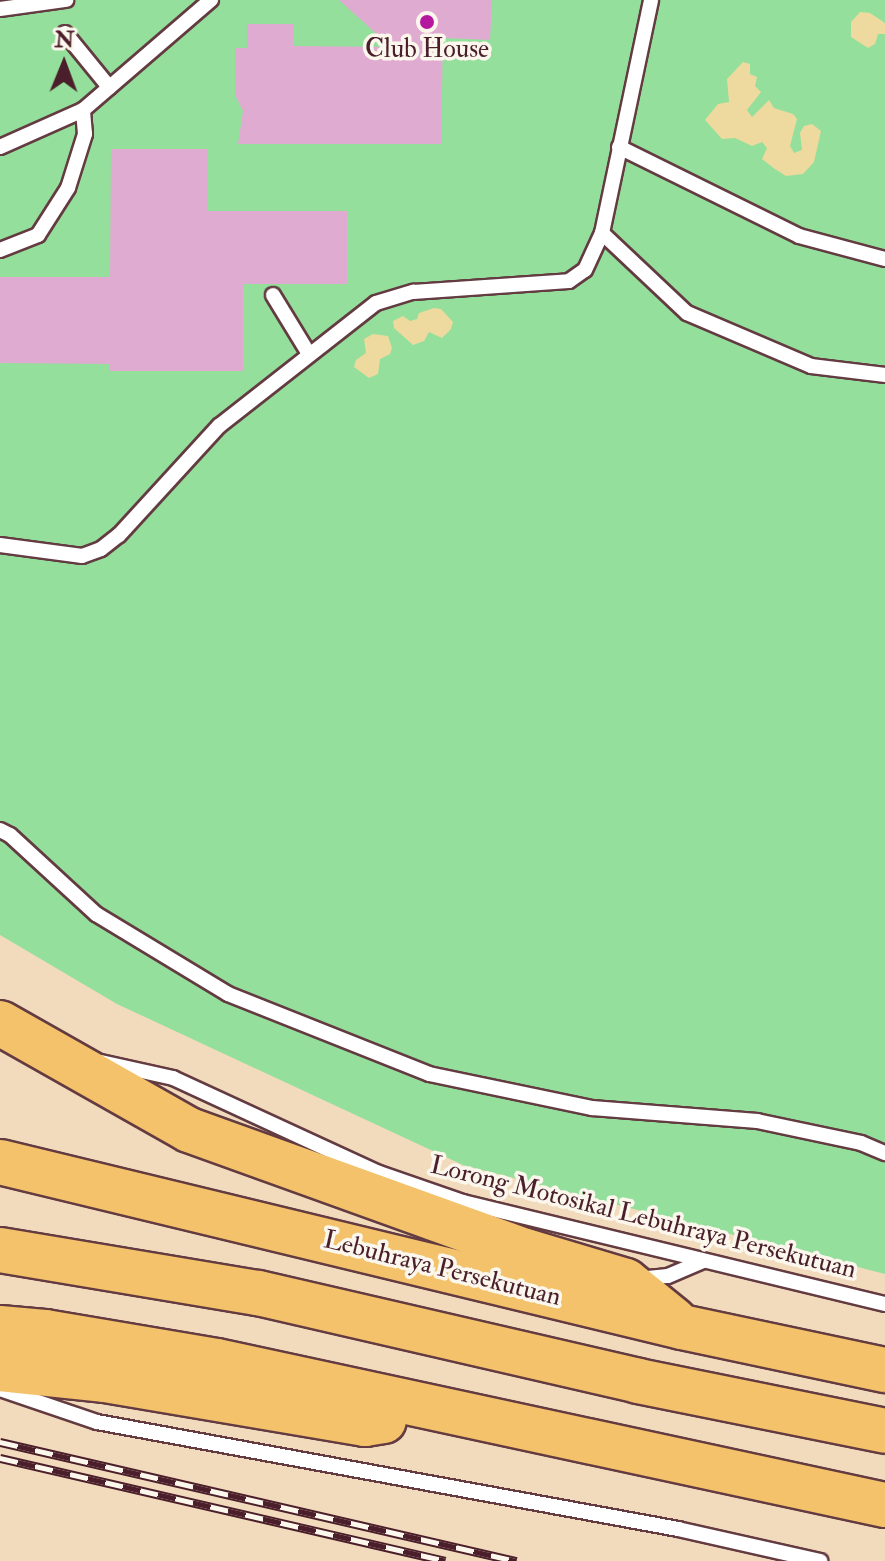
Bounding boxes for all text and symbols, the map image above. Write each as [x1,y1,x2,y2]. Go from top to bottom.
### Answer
marker: Club House [418,13,436,31]
north arrow [24,24,104,104]
text: N [54,26,75,54]
place label: Club House [365,34,489,66]
street label: Lorong Motosikal Lebuhraya Persekutuan [427,1150,859,1286]
street label: Lebuhraya Persekutuan [320,1224,564,1314]

